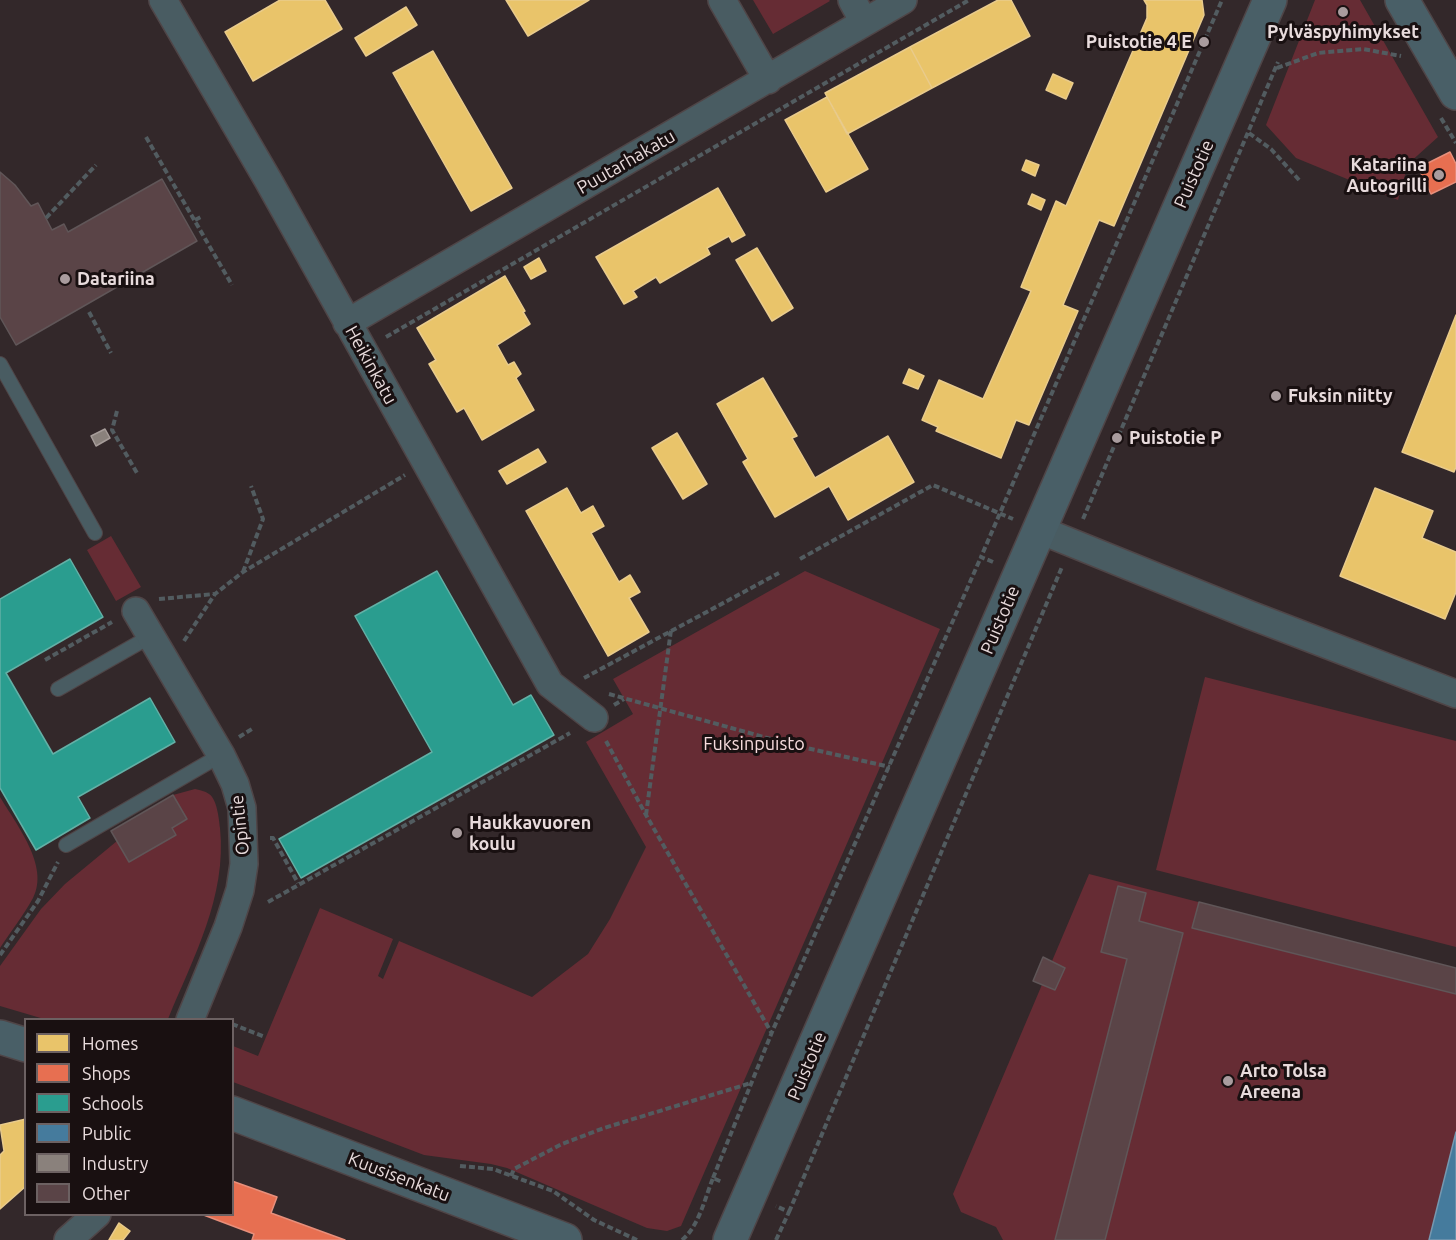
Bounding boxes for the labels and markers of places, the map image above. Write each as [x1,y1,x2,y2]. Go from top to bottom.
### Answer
marker: Pylväspyhimykset [1336,5,1350,19]
place label: Pylväspyhimykset [1267,21,1419,43]
place label: Puistotie 4 E [1086,31,1192,53]
marker: Puistotie 4 E [1197,35,1211,49]
place label: Katariina Autogrilli [1347,154,1427,196]
marker: Katariina Autogrilli [1432,168,1446,182]
place label: Datariina [77,268,155,290]
marker: Datariina [58,272,72,286]
place label: Fuksin niitty [1288,385,1392,407]
marker: Fuksin niitty [1269,389,1283,403]
place label: Puistotie P [1129,427,1222,449]
marker: Puistotie P [1110,431,1124,445]
place label: Haukkavuoren koulu [469,812,591,854]
marker: Haukkavuoren koulu [450,826,464,840]
place label: Arto Tolsa Areena [1240,1060,1327,1102]
marker: Arto Tolsa Areena [1221,1074,1235,1088]

